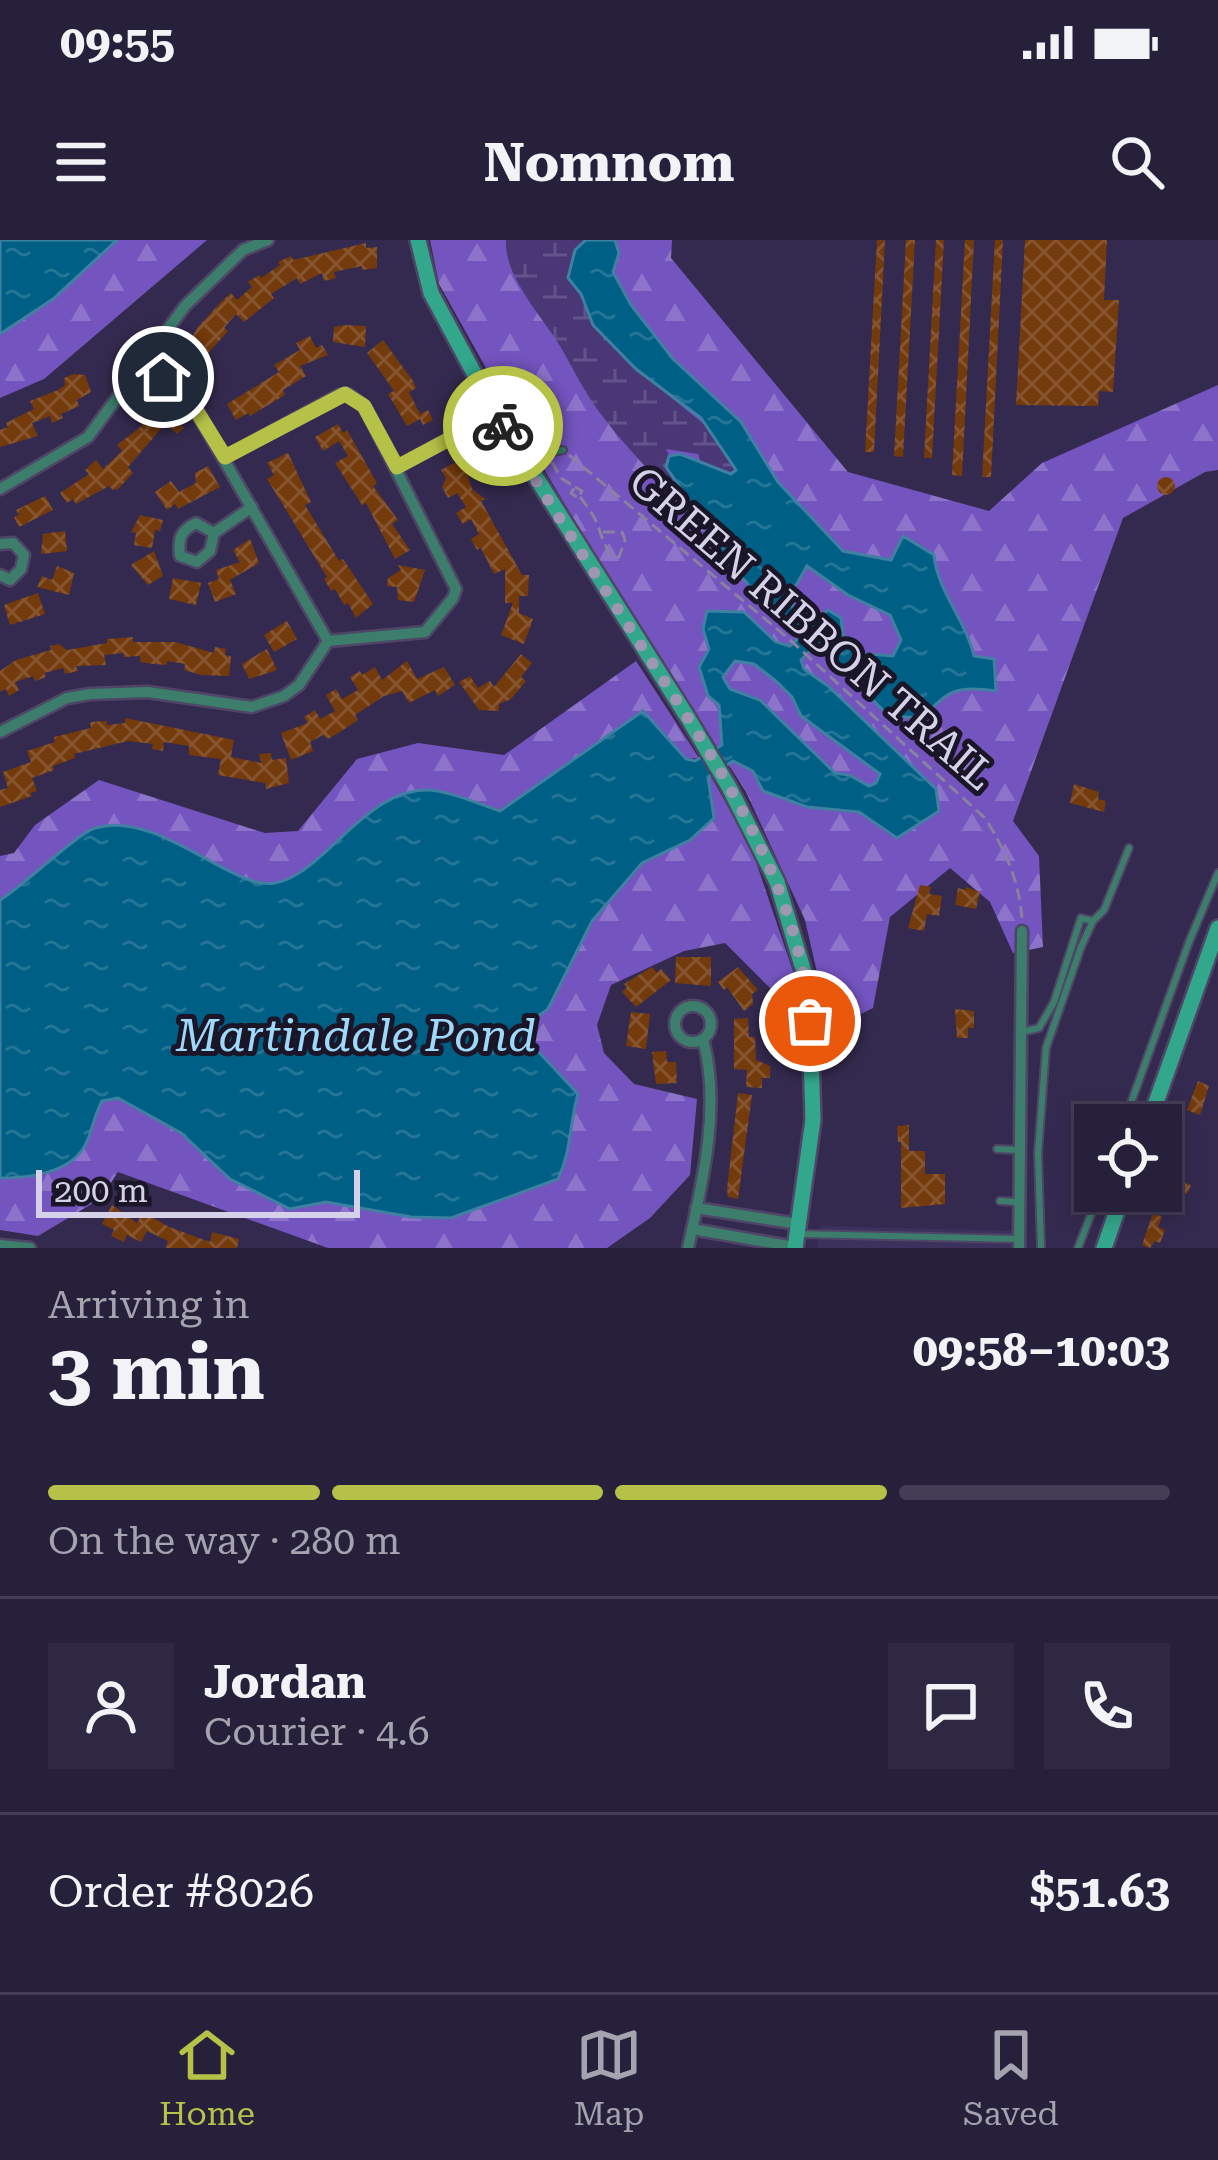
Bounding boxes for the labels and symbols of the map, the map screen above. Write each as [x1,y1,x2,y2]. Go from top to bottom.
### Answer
pin [112,326,214,428]
courier [443,366,563,486]
street label: GREEN RIBBON TRAIL [620,456,1004,800]
pin [759,970,861,1072]
water label: Martindale Pond [175,1009,536,1062]
scale bar [36,1164,360,1217]

